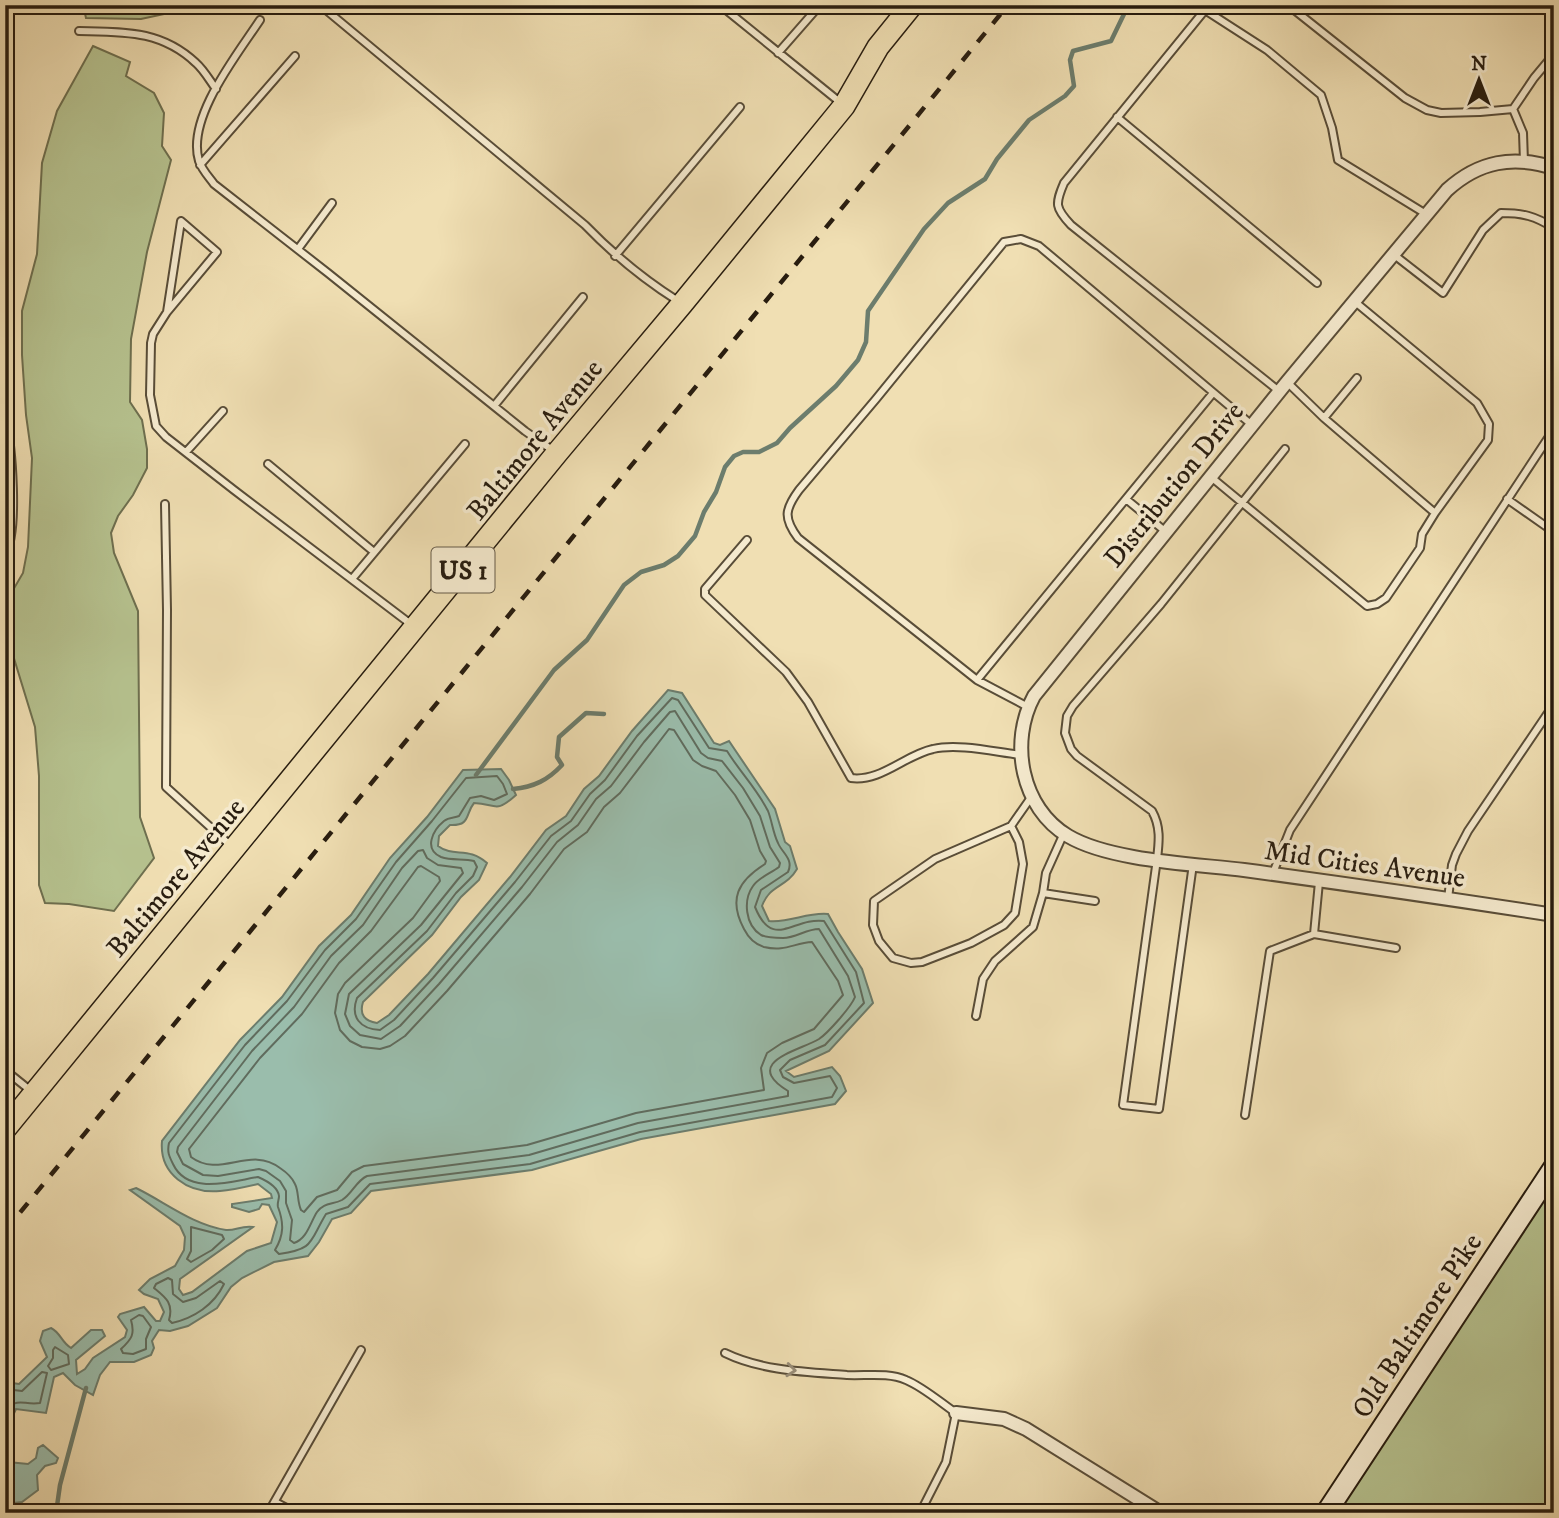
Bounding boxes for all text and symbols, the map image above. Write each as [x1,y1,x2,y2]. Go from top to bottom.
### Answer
north arrow [1444,46,1514,116]
text: N [1471,53,1487,76]
street label: Baltimore Avenue [459,352,611,528]
street label: Distribution Drive [1097,395,1252,575]
road number: US 1 [432,548,494,592]
street label: Baltimore Avenue [99,791,253,965]
street label: Mid Cities Avenue [1262,833,1467,896]
street label: Old Baltimore Pike [1345,1227,1490,1425]
one-way arrow [785,1362,796,1377]

